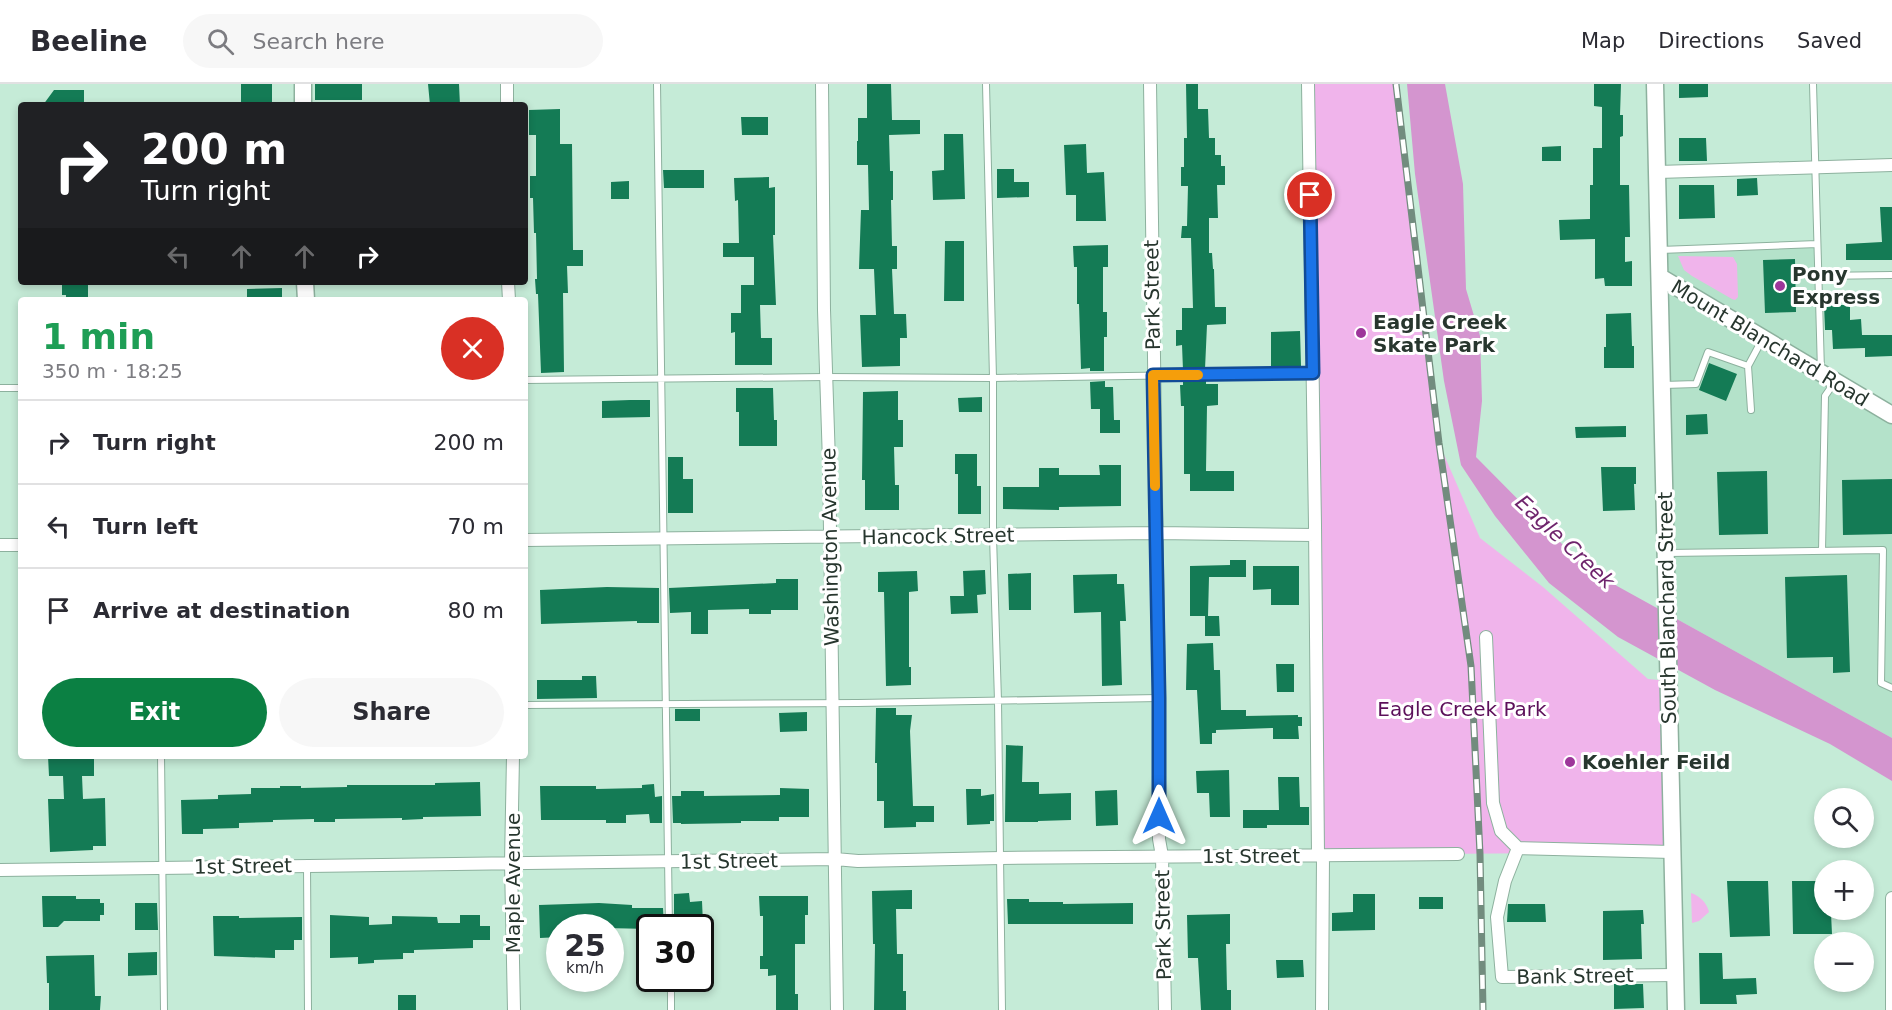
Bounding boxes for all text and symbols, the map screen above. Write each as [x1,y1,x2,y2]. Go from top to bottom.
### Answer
search box [183,14,603,68]
text: Beeline [30,25,147,58]
icon: search [204,25,237,58]
text: Search here [252,29,385,54]
text: Map [1581,29,1625,53]
text: Directions [1658,29,1764,53]
text: Saved [1797,29,1862,53]
text: 200 m [141,125,287,174]
icon: right [42,126,120,204]
pin [1284,169,1335,220]
text: Turn right [141,175,270,206]
icon: arrive [1293,178,1326,211]
street label: Park Street [1139,239,1165,350]
icon: left [162,240,195,273]
icon: ahead [225,240,258,273]
icon: ahead [288,240,321,273]
icon: right [351,240,384,273]
place label: Pony Express [1792,262,1880,309]
street label: Mount Blanchard Road [1667,274,1873,412]
marker: Pony Express [1773,279,1787,293]
place label: Eagle Creek Skate Park [1373,310,1508,357]
text: 1 min [42,316,155,357]
button: close [441,317,504,380]
marker: Eagle Creek Skate Park [1354,326,1368,340]
text: 350 m · 18:25 [42,359,183,383]
icon: right [42,426,75,459]
text: Turn right [93,430,216,455]
text: 200 m [434,430,504,455]
street label: Washington Avenue [816,448,844,646]
water label: Eagle Creek [1511,490,1620,594]
street label: South Blanchard Street [1653,491,1681,724]
icon: left [42,510,75,543]
text: Turn left [93,514,198,539]
text: 70 m [448,514,504,539]
street label: Hancock Street [861,523,1015,549]
icon: arrive [42,594,75,627]
text: Arrive at destination [93,598,350,623]
text: 80 m [448,598,504,623]
button: Exit [42,678,267,747]
button: Share [279,678,504,747]
park label: Eagle Creek Park [1377,697,1547,721]
place label: Koehler Feild [1582,750,1730,774]
marker: Koehler Feild [1563,755,1577,769]
position arrow [1127,784,1191,848]
map controls [1814,788,1874,992]
button: search [1814,788,1874,848]
street label: Maple Avenue [501,813,525,953]
street label: 1st Street [1202,844,1300,868]
street label: 1st Street [680,848,778,874]
street label: 1st Street [194,853,292,879]
button: + [1814,860,1874,920]
street label: Park Street [1150,869,1176,980]
speed limit sign: 30 [636,914,714,992]
text: 25 [564,928,606,963]
button: − [1814,932,1874,992]
text: km/h [566,959,604,977]
street label: Bank Street [1516,963,1634,989]

